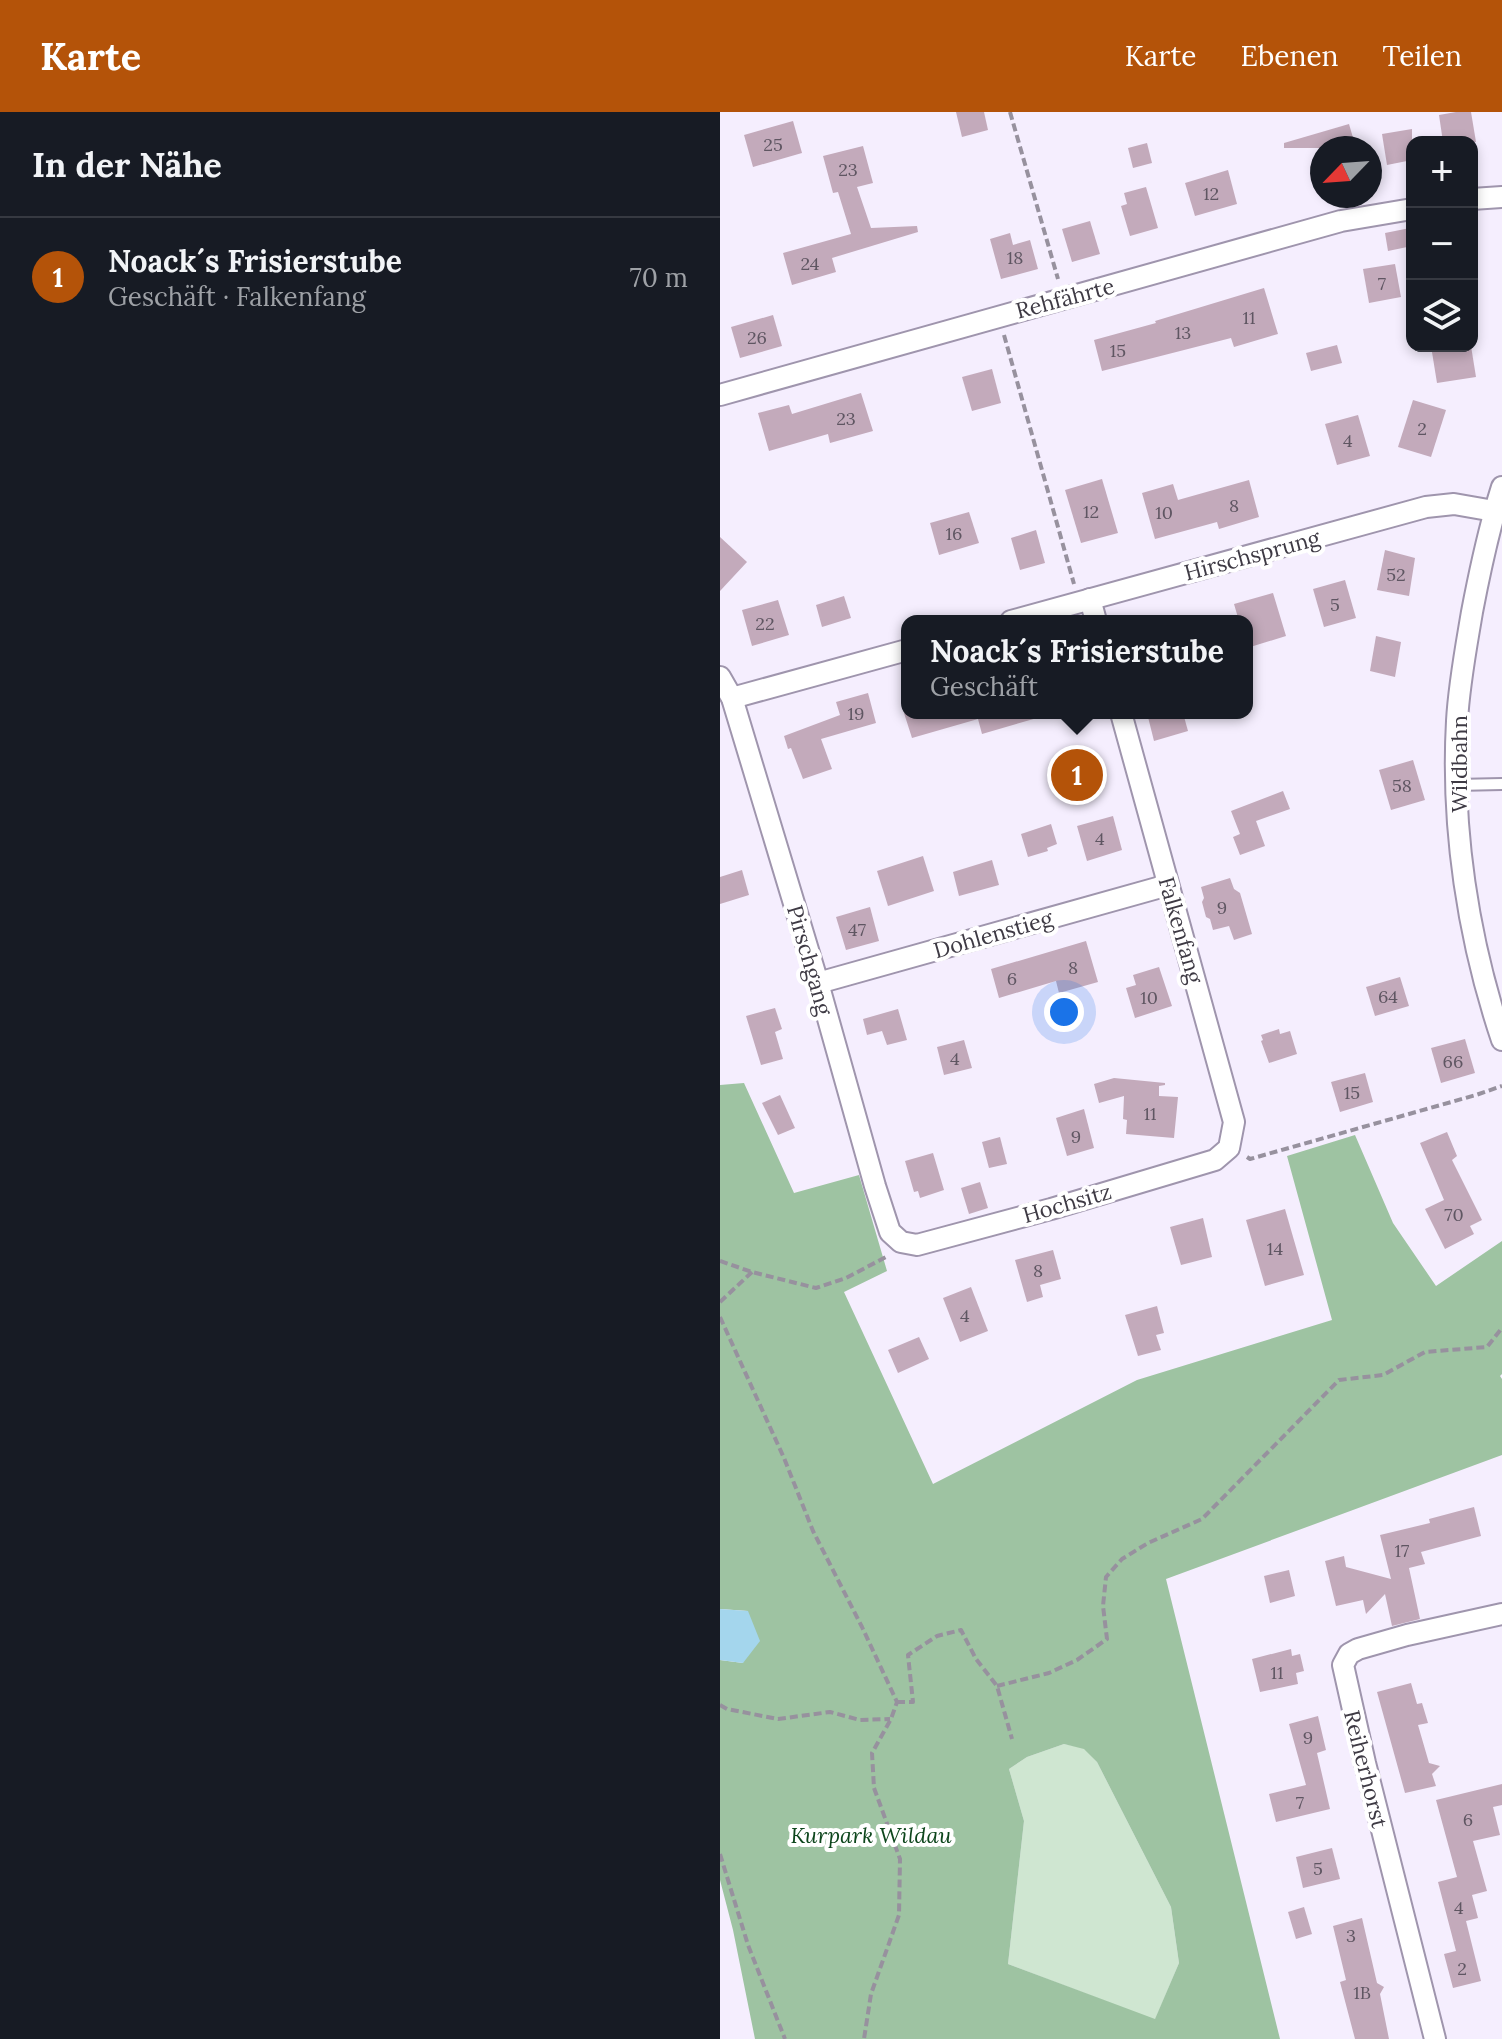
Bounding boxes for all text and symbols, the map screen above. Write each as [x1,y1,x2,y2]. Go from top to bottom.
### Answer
text: Karte [40,32,141,80]
text: Karte [1125,38,1197,74]
text: Ebenen [1241,38,1339,74]
text: Teilen [1383,38,1462,74]
house number: 25 [763,133,783,156]
north arrow [1310,136,1382,208]
map controls [1406,136,1478,352]
button: + [1406,136,1478,208]
text: In der Nähe [32,143,222,186]
house number: 23 [838,158,858,181]
house number: 12 [1203,182,1219,205]
button: − [1406,208,1478,280]
text: Noack´s Frisierstube [108,242,402,280]
house number: 18 [1007,246,1023,269]
house number: 24 [800,252,820,275]
text: 1 [53,261,63,294]
text: 70 m [630,261,688,294]
street label: Rehfährte [1013,271,1117,325]
house number: 7 [1378,272,1386,295]
text: Geschäft · Falkenfang [108,280,366,313]
button: layers [1406,280,1478,352]
house number: 11 [1242,306,1256,329]
house number: 13 [1175,321,1191,344]
house number: 26 [747,326,767,349]
house number: 15 [1110,339,1126,362]
house number: 23 [836,407,856,430]
house number: 2 [1417,417,1427,440]
house number: 4 [1343,429,1353,452]
house number: 8 [1229,494,1239,517]
house number: 12 [1083,500,1099,523]
house number: 10 [1155,501,1173,524]
house number: 16 [946,522,962,545]
street label: Hirschsprung [1181,523,1324,587]
house number: 52 [1386,563,1406,586]
house number: 5 [1330,593,1340,616]
house number: 22 [755,612,775,635]
popup [901,615,1253,719]
text: Noack´s Frisierstube [930,632,1224,670]
text: Geschäft [930,670,1038,703]
house number: 19 [848,702,864,725]
street label: Wildbahn [1445,715,1473,813]
pin: 1 [1051,745,1103,805]
house number: 58 [1392,774,1412,797]
house number: 4 [1095,827,1105,850]
street label: Falkenfang [1152,873,1210,987]
house number: 9 [1217,896,1227,919]
street label: Pirschgang [781,902,839,1019]
street label: Dohlenstieg [930,903,1057,964]
house number: 47 [848,918,866,941]
house number: 8 [1068,956,1078,979]
house number: 6 [1007,967,1017,990]
house number: 64 [1378,985,1398,1008]
house number: 10 [1140,986,1158,1009]
your location [1044,992,1084,1032]
house number: 4 [950,1047,960,1070]
house number: 66 [1443,1050,1463,1073]
house number: 15 [1344,1081,1360,1104]
house number: 11 [1143,1102,1157,1125]
house number: 9 [1071,1125,1081,1148]
street label: Hochsitz [1019,1177,1115,1229]
house number: 70 [1444,1203,1464,1226]
house number: 14 [1267,1237,1283,1260]
house number: 8 [1033,1259,1043,1282]
house number: 4 [960,1304,970,1327]
house number: 17 [1395,1539,1409,1562]
house number: 11 [1270,1661,1284,1684]
street label: Reiherhorst [1338,1707,1394,1831]
house number: 9 [1303,1726,1313,1749]
house number: 7 [1296,1791,1304,1814]
house number: 6 [1463,1808,1473,1831]
park label: Kurpark Wildau [790,1821,952,1849]
house number: 5 [1313,1857,1323,1880]
house number: 4 [1454,1896,1464,1919]
house number: 3 [1346,1924,1356,1947]
house number: 2 [1457,1957,1467,1980]
house number: 1B [1353,1981,1371,2004]

